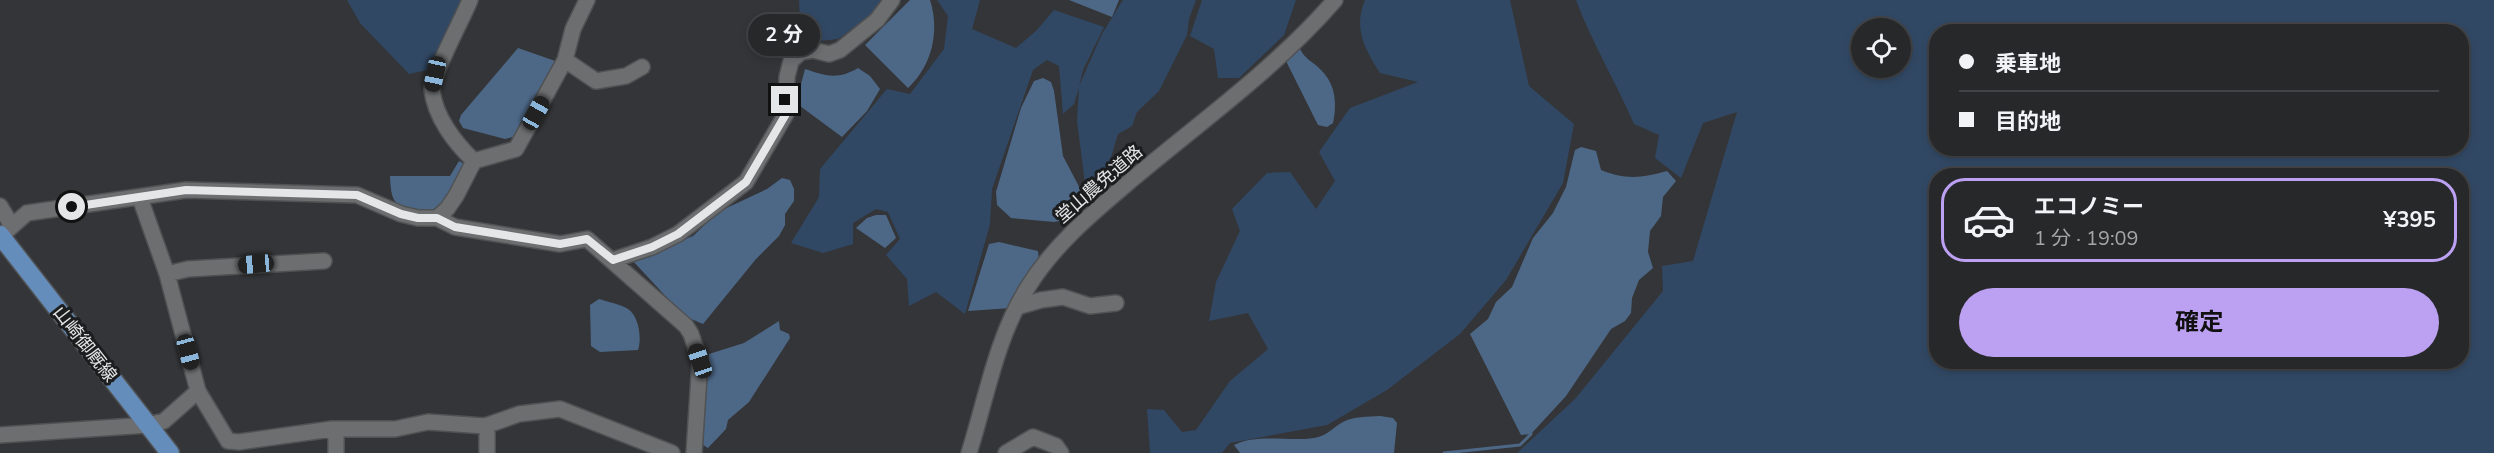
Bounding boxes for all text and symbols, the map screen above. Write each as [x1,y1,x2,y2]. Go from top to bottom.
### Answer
callout: 2 分 [749,13,821,55]
map controls [1851,18,1911,78]
button: locate [1851,18,1911,78]
text: 2 分 [765,21,803,48]
text: 乗車地 [1995,49,2061,79]
car [422,55,448,93]
route end [771,86,798,113]
car [519,93,553,133]
text: 目的地 [1995,107,2061,137]
street label: 堂山農免道路 [1050,140,1148,228]
text: エコノミー [2034,192,2144,222]
route start [58,193,85,220]
icon: car [1962,193,2016,247]
text: ¥395 [2383,205,2436,235]
text: 1 分 · 19:09 [2034,225,2139,252]
car [237,253,275,275]
button: 確定 [1959,288,2439,357]
street label: 山崎御厩線 [48,301,122,387]
car [175,332,201,372]
car [686,341,714,381]

